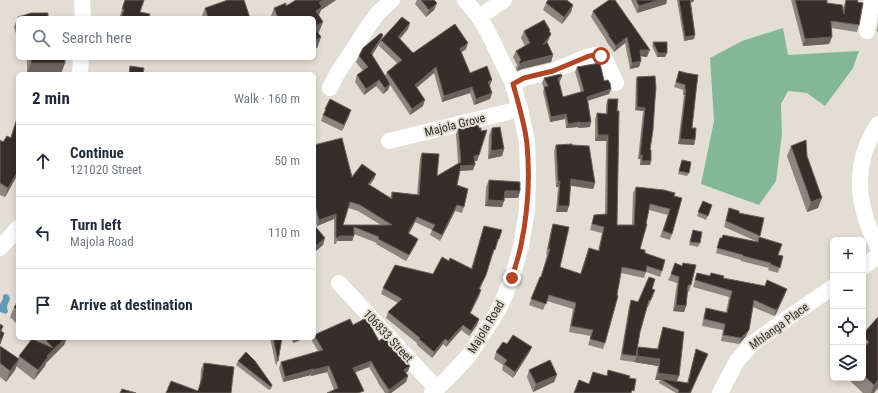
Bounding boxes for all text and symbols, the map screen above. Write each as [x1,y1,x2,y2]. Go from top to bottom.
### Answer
search box [16,16,316,60]
icon: search [30,27,52,49]
text: Search here [62,29,132,47]
route start [592,47,610,65]
text: 2 min [32,88,70,108]
text: Walk · 160 m [234,91,300,106]
street label: Majola Grove [423,111,487,139]
text: Continue [70,144,124,162]
icon: ahead [32,150,54,172]
text: 50 m [274,153,300,168]
text: 121020 Street [70,162,142,177]
text: Turn left [70,216,121,234]
icon: left [32,222,54,244]
text: 110 m [268,225,300,240]
text: Majola Road [70,234,134,249]
map controls [830,237,866,381]
button: + [830,237,866,273]
route end [503,269,521,287]
button: − [830,273,866,309]
icon: arrive [32,294,54,316]
text: Arrive at destination [70,296,193,314]
street label: Majola Road [465,298,507,356]
street label: Mhlanga Place [747,300,812,352]
street label: 106833 Street [360,307,416,365]
button: locate [830,309,866,345]
button: layers [830,345,866,381]

